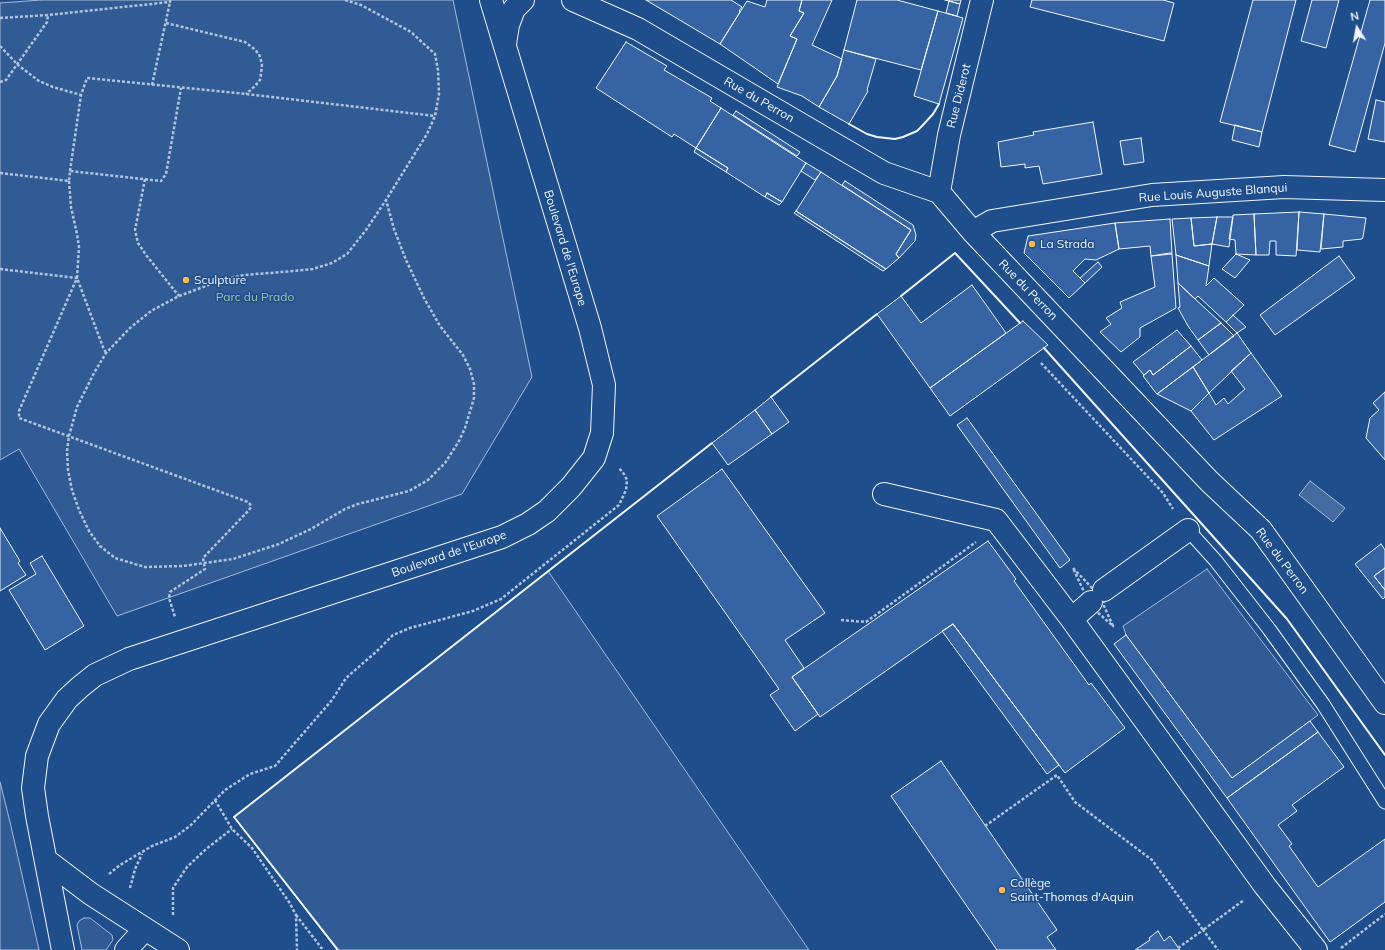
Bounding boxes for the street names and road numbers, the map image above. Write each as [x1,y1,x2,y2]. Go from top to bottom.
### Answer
street label: Rue Diderot [944,62,974,130]
street label: Rue du Perron [721,74,797,126]
street label: Rue Louis Auguste Blanqui [1138,181,1288,205]
street label: Boulevard de l'Europe [540,188,590,308]
street label: Rue du Perron [995,257,1061,323]
street label: Rue du Perron [1253,525,1311,597]
street label: Boulevard de l'Europe [390,528,508,580]

